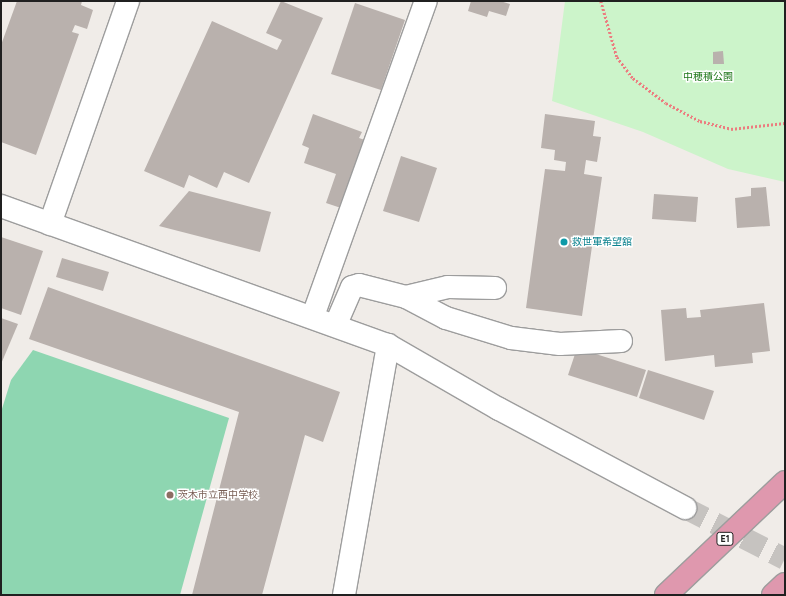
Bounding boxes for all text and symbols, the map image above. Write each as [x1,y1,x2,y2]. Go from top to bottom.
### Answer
park label: 中穂積公園 [683,71,733,83]
place label: 救世軍希望舘 [572,236,632,248]
marker: 救世軍希望舘 [559,237,569,247]
place label: 茨木市立西中学校 [178,489,258,501]
marker: 茨木市立西中学校 [165,490,175,500]
road number: E1 [716,532,734,546]

